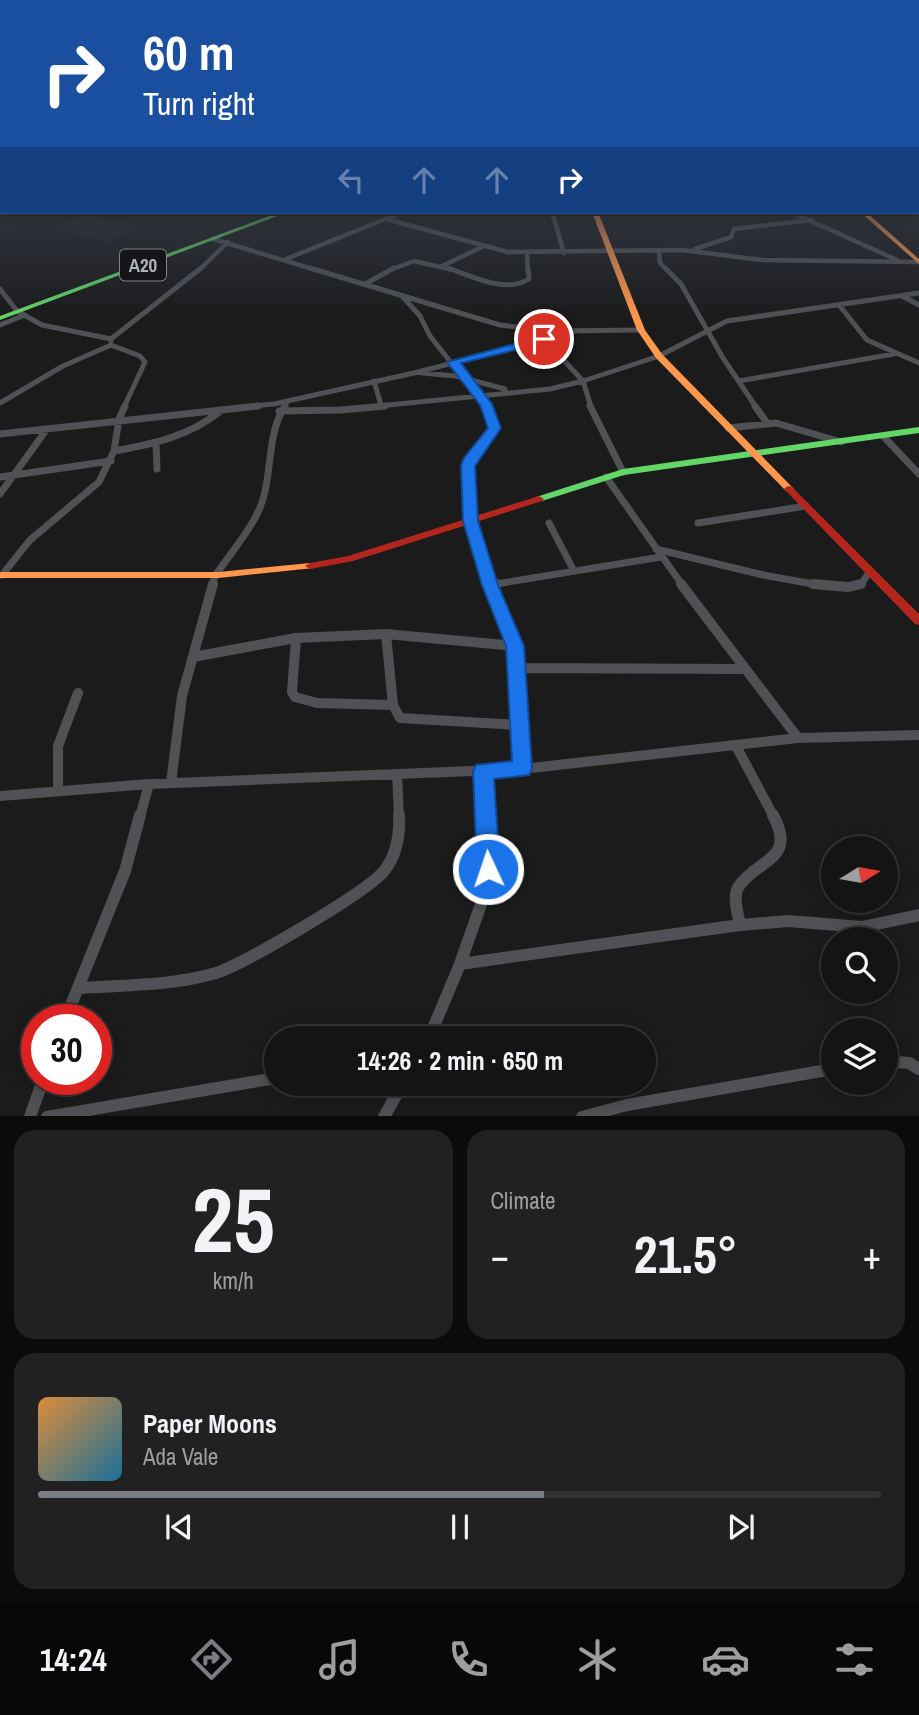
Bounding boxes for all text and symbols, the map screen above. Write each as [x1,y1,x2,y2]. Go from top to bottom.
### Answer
text: 60 m [143,19,235,85]
icon: right [28,28,119,119]
text: Turn right [143,82,255,125]
icon: left [332,161,370,199]
icon: ahead [405,161,443,199]
icon: ahead [478,161,516,199]
icon: right [551,161,589,199]
road number: A20 [120,249,166,280]
pin [514,309,574,369]
icon: arrive [525,320,563,358]
position arrow [451,832,525,906]
north arrow [821,836,898,914]
map controls [821,836,898,1095]
button: search [821,927,898,1004]
speed limit sign: 30 [21,1004,112,1095]
button: layers [821,1018,898,1095]
text: 14:26 · 2 min · 650 m [357,1043,563,1078]
text: 25 [192,1158,275,1280]
text: Climate [491,1185,555,1216]
text: 21.5° [634,1219,738,1289]
text: − [491,1230,509,1281]
text: + [863,1230,881,1281]
text: km/h [213,1265,254,1296]
text: Paper Moons [143,1406,277,1441]
text: Ada Vale [143,1441,218,1472]
icon: previous [160,1508,198,1546]
icon: pause [441,1508,479,1546]
icon: next [722,1508,760,1546]
icon: directions [187,1635,236,1684]
icon: music [315,1635,364,1684]
icon: phone [444,1635,493,1684]
icon: climate [573,1635,622,1684]
icon: car [701,1635,750,1684]
icon: filters [830,1635,879,1684]
text: 14:24 [40,1638,107,1681]

